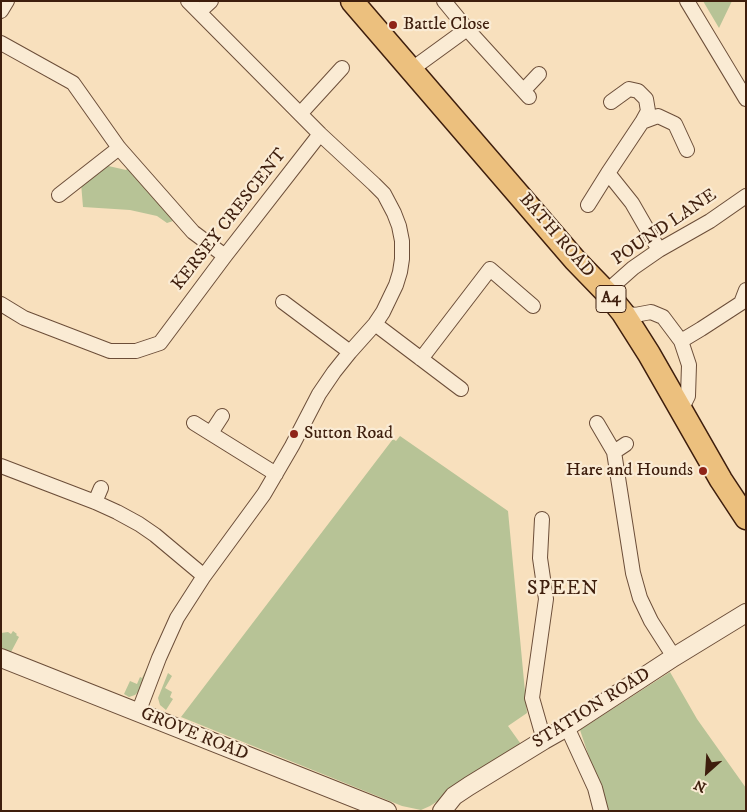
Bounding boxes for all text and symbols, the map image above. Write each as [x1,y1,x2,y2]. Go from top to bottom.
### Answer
place label: Battle Close [403,14,490,36]
marker: Battle Close [387,19,399,31]
street label: KERSEY CRESCENT [168,145,292,295]
street label: POUND LANE [609,185,721,271]
street label: BATH ROAD [514,190,598,282]
road number: A4 [596,286,626,312]
place label: Sutton Road [304,423,393,445]
marker: Sutton Road [288,428,300,440]
place label: Hare and Hounds [566,460,693,482]
marker: Hare and Hounds [697,465,709,477]
district label: SPEEN [526,578,600,602]
street label: STATION ROAD [529,664,655,754]
street label: GROVE ROAD [137,704,251,766]
north arrow [682,747,732,797]
text: N [691,775,710,796]

